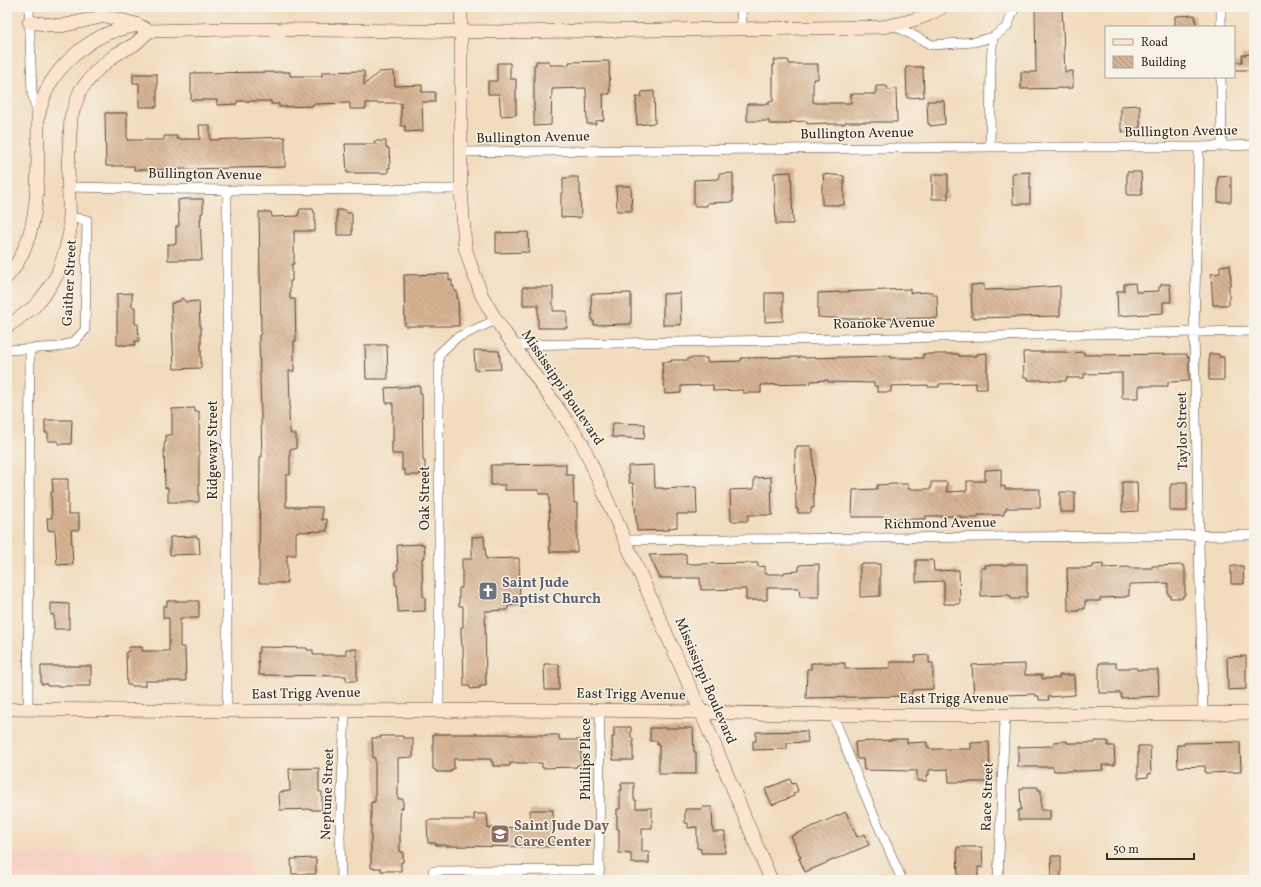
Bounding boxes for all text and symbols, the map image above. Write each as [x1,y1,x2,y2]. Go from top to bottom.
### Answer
legend [1105,26,1235,78]
text: Road [1141,35,1168,51]
text: Building [1141,55,1186,71]
street label: Bullington Avenue [1124,122,1238,142]
street label: Bullington Avenue [800,124,914,144]
street label: Bullington Avenue [476,128,590,148]
street label: Bullington Avenue [148,165,262,185]
street label: Gaither Street [58,239,82,327]
street label: Roanoke Avenue [833,314,936,334]
street label: Mississippi Boulevard [516,326,608,450]
street label: Taylor Street [1173,392,1193,470]
street label: Ridgeway Street [204,400,223,500]
street label: Oak Street [416,466,435,530]
street label: Richmond Avenue [883,514,997,534]
place label: Saint Jude Baptist Church [502,574,601,609]
church icon: Saint Jude Baptist Church [477,580,499,602]
street label: Mississippi Boulevard [670,615,740,747]
street label: East Trigg Avenue [251,684,361,704]
street label: East Trigg Avenue [576,685,686,705]
street label: East Trigg Avenue [899,690,1009,709]
street label: Phillips Place [577,717,596,800]
street label: Neptune Street [317,747,339,840]
street label: Race Street [977,762,999,832]
place label: Saint Jude Day Care Center [514,817,609,852]
school or university icon: Saint Jude Day Care Center [489,823,511,845]
scale bar [1107,835,1194,861]
text: 50 m [1113,842,1139,858]

